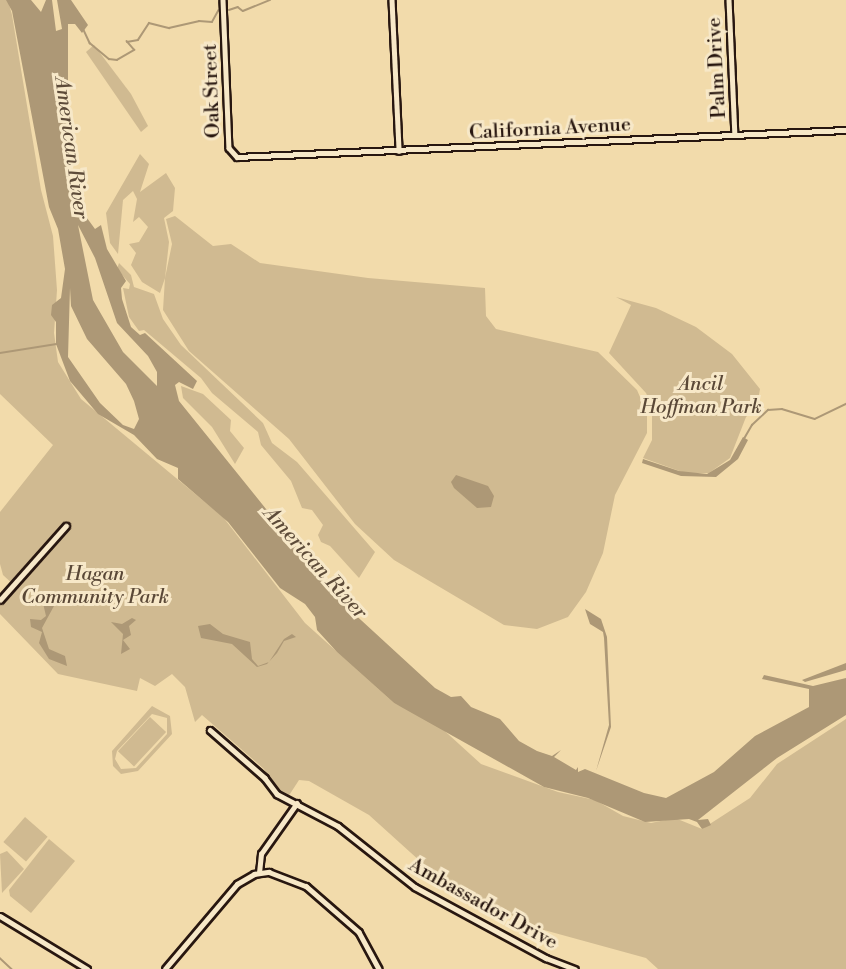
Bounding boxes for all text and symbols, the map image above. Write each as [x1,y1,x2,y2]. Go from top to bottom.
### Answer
street label: Palm Drive [702,17,732,119]
street label: Oak Street [198,43,226,139]
water label: American River [49,75,93,221]
street label: California Avenue [468,113,632,145]
park label: Ancil Hoffman Park [640,372,762,419]
water label: American River [258,501,372,625]
park label: Hagan Community Park [21,562,169,609]
street label: Ambassador Drive [404,853,562,955]

